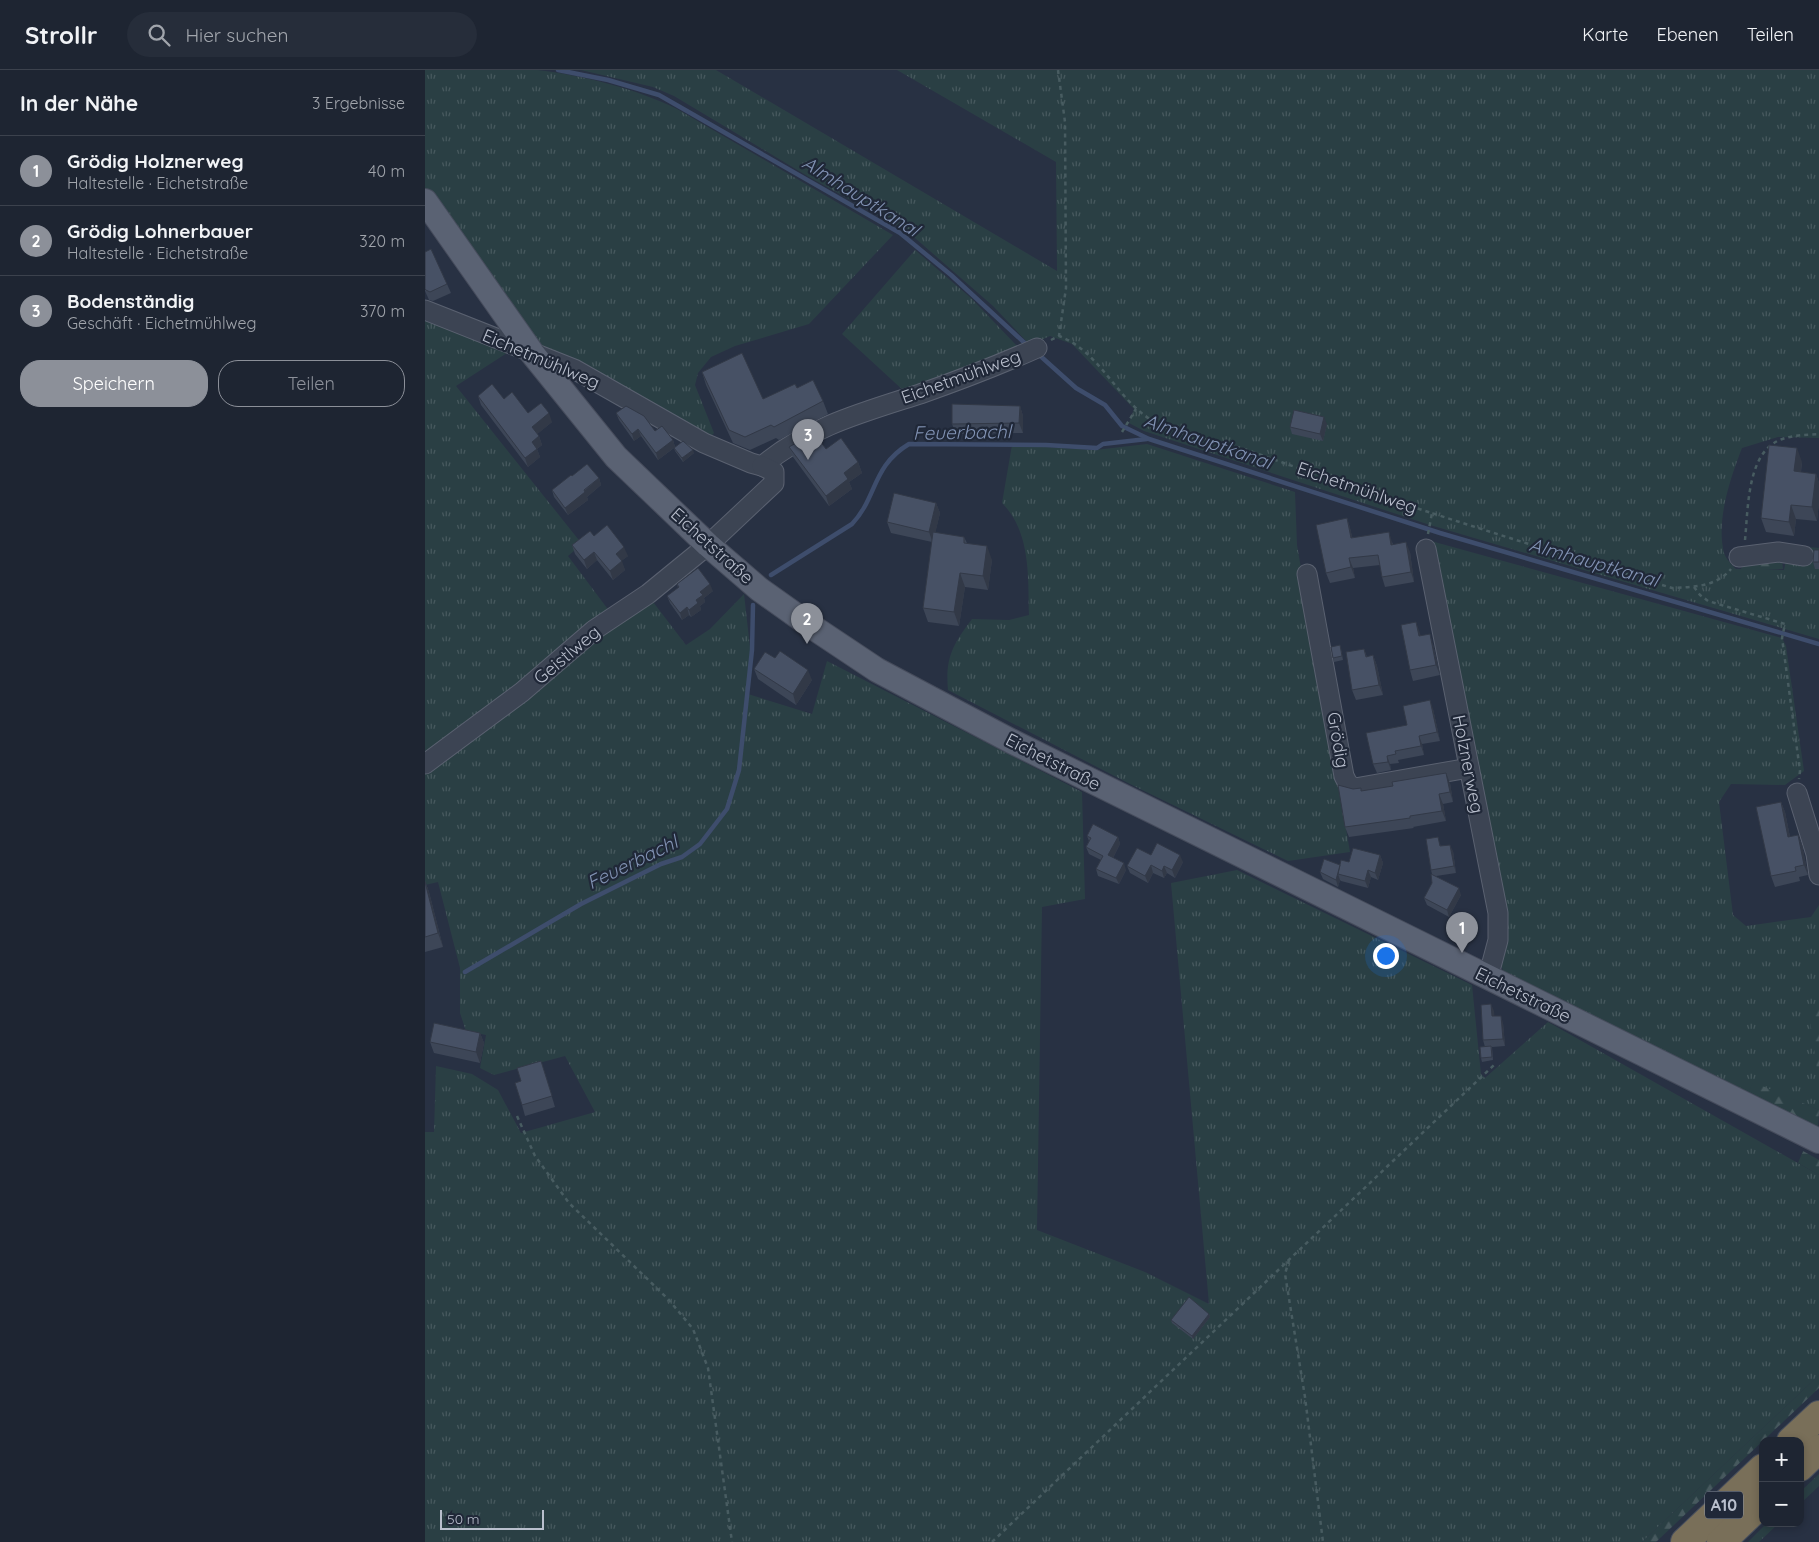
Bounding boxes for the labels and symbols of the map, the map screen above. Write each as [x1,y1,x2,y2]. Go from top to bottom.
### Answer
water label: Almhauptkanal [798,150,926,243]
street label: Eichetmühlweg [479,323,603,394]
street label: Eichetmühlweg [898,344,1024,409]
water label: Almhauptkanal [1141,408,1277,475]
pin: 3 [792,419,824,460]
water label: Feuerbachl [913,419,1014,445]
street label: Eichetmühlweg [1294,456,1420,519]
street label: Eichetstraße [666,502,758,589]
water label: Almhauptkanal [1527,532,1664,593]
pin: 2 [791,603,823,644]
street label: Geistlweg [529,620,605,689]
street label: Grödig [1322,710,1355,770]
street label: Holznerweg [1448,713,1489,815]
street label: Eichetstraße [1002,728,1105,795]
water label: Feuerbachl [583,829,684,894]
pin: 1 [1446,912,1478,953]
your location [1373,943,1399,969]
street label: Eichetstraße [1472,962,1575,1028]
road number: A10 [1705,1492,1743,1518]
scale bar [440,1507,544,1530]

